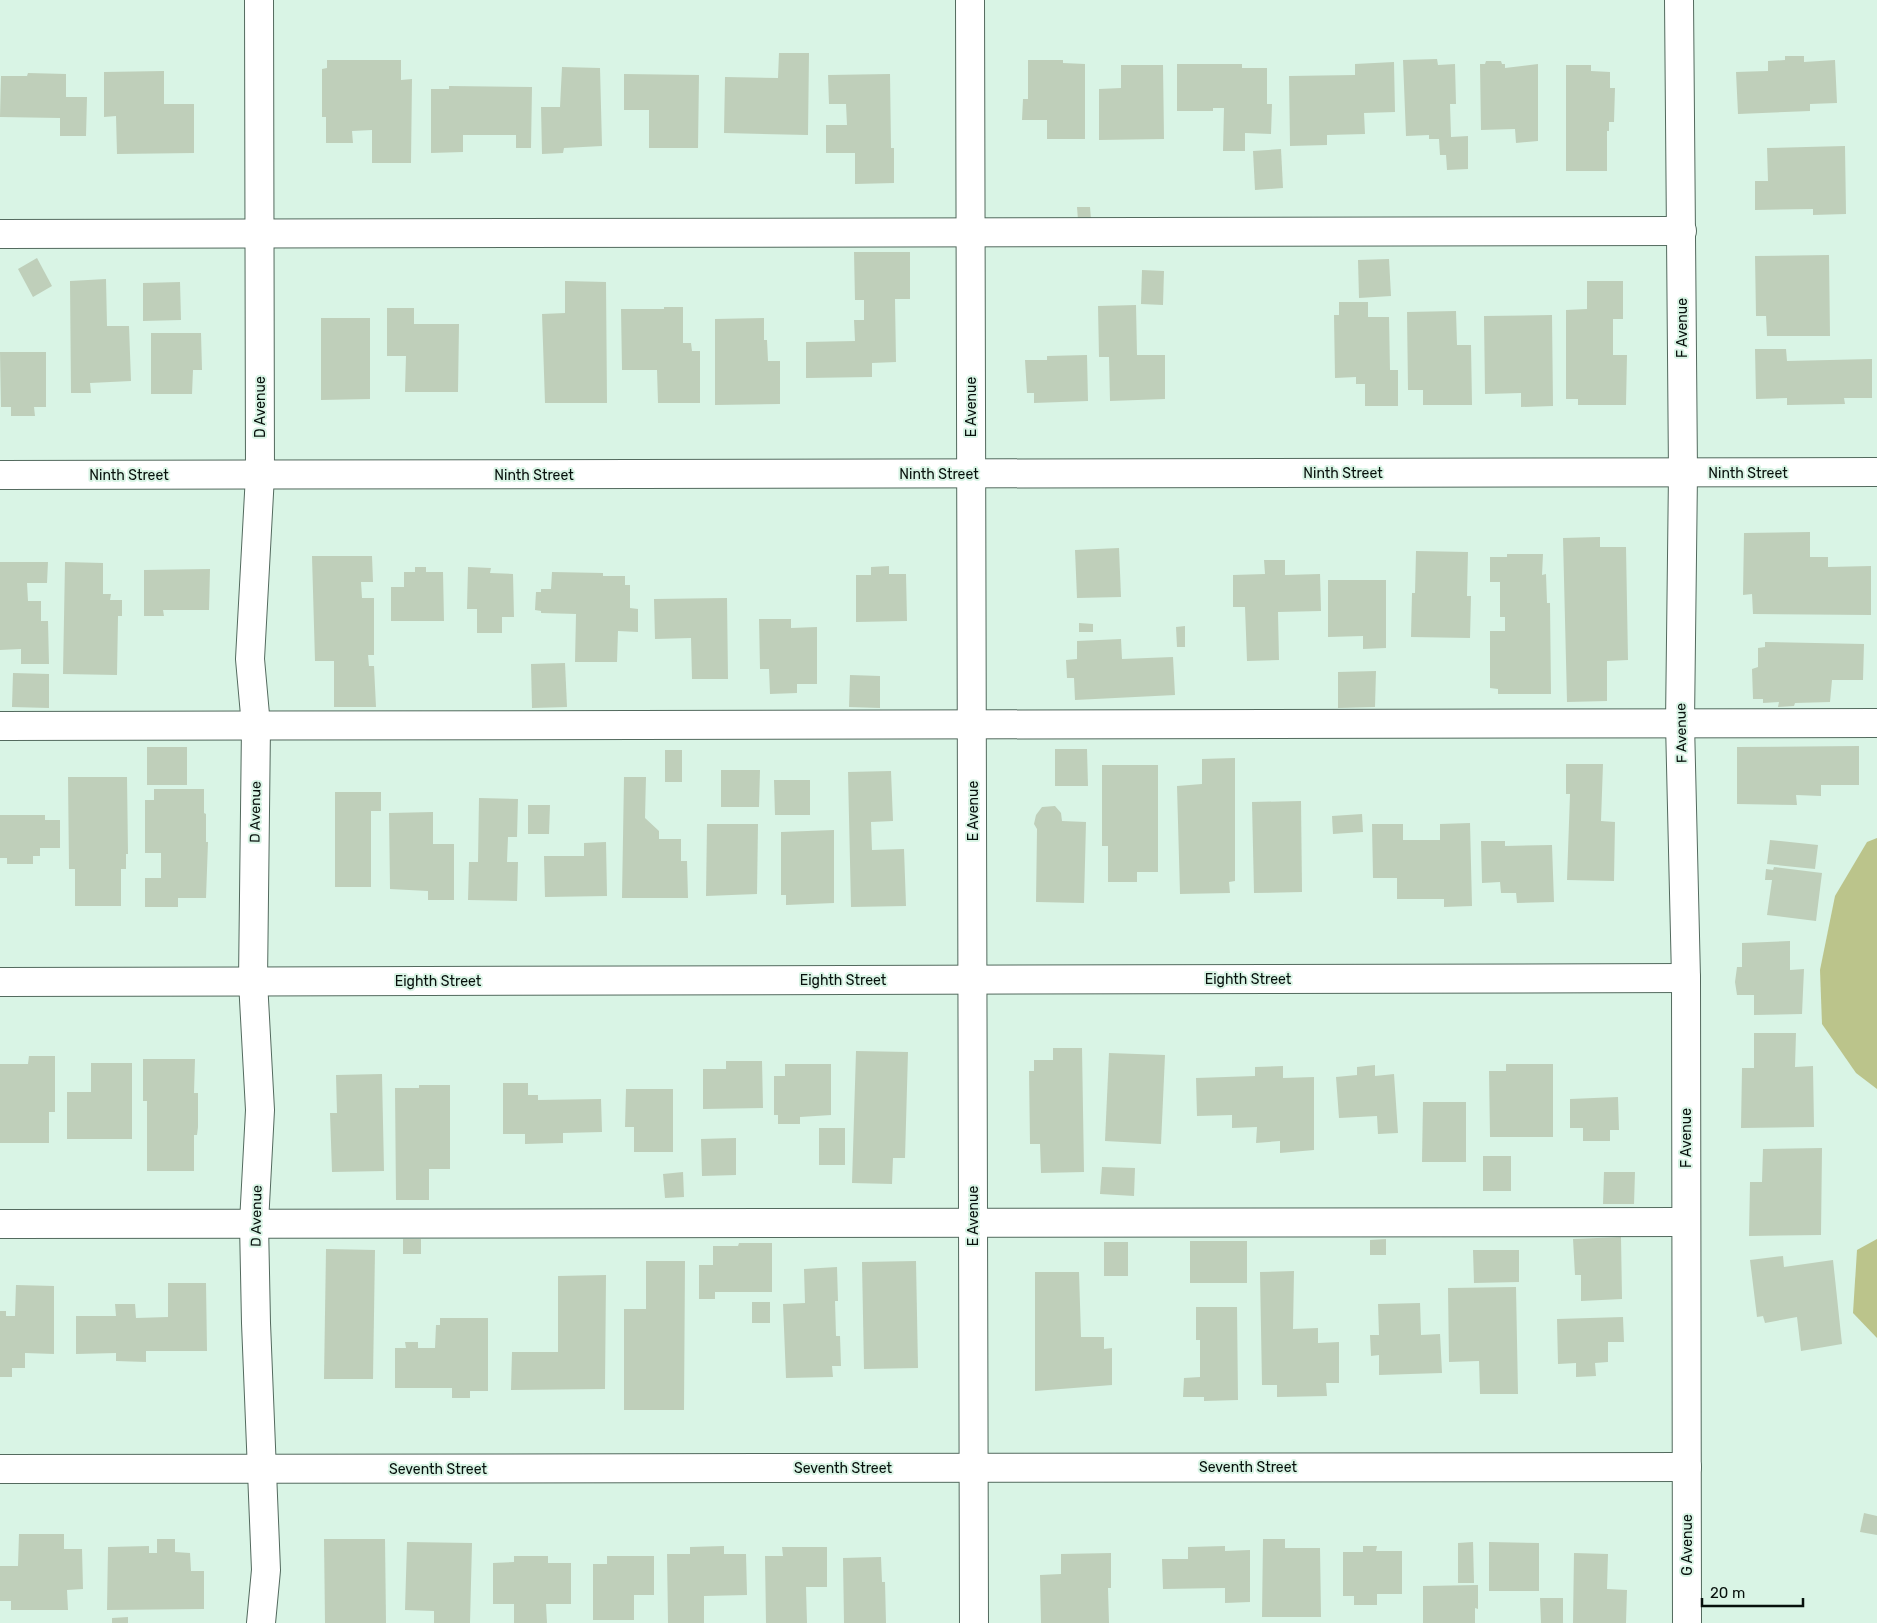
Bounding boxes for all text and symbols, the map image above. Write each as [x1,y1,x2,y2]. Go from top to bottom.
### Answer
street label: F Avenue [1674,298,1691,358]
street label: D Avenue [252,376,269,438]
street label: E Avenue [963,377,980,437]
street label: Ninth Street [1303,465,1383,482]
street label: Ninth Street [1708,465,1788,482]
street label: Ninth Street [899,466,979,483]
street label: Ninth Street [89,467,169,484]
street label: Ninth Street [494,467,574,484]
street label: F Avenue [1672,703,1691,763]
street label: D Avenue [246,781,265,843]
street label: E Avenue [965,781,982,841]
street label: Eighth Street [1205,971,1292,988]
street label: Eighth Street [800,972,887,989]
street label: Eighth Street [395,973,482,990]
street label: F Avenue [1678,1108,1695,1168]
street label: D Avenue [247,1185,266,1247]
street label: E Avenue [965,1186,982,1246]
street label: Seventh Street [1199,1459,1297,1476]
street label: Seventh Street [794,1460,892,1477]
street label: Seventh Street [389,1461,487,1478]
street label: G Avenue [1679,1514,1696,1576]
scale bar [1702,1576,1803,1608]
text: 20 m [1710,1584,1745,1602]

